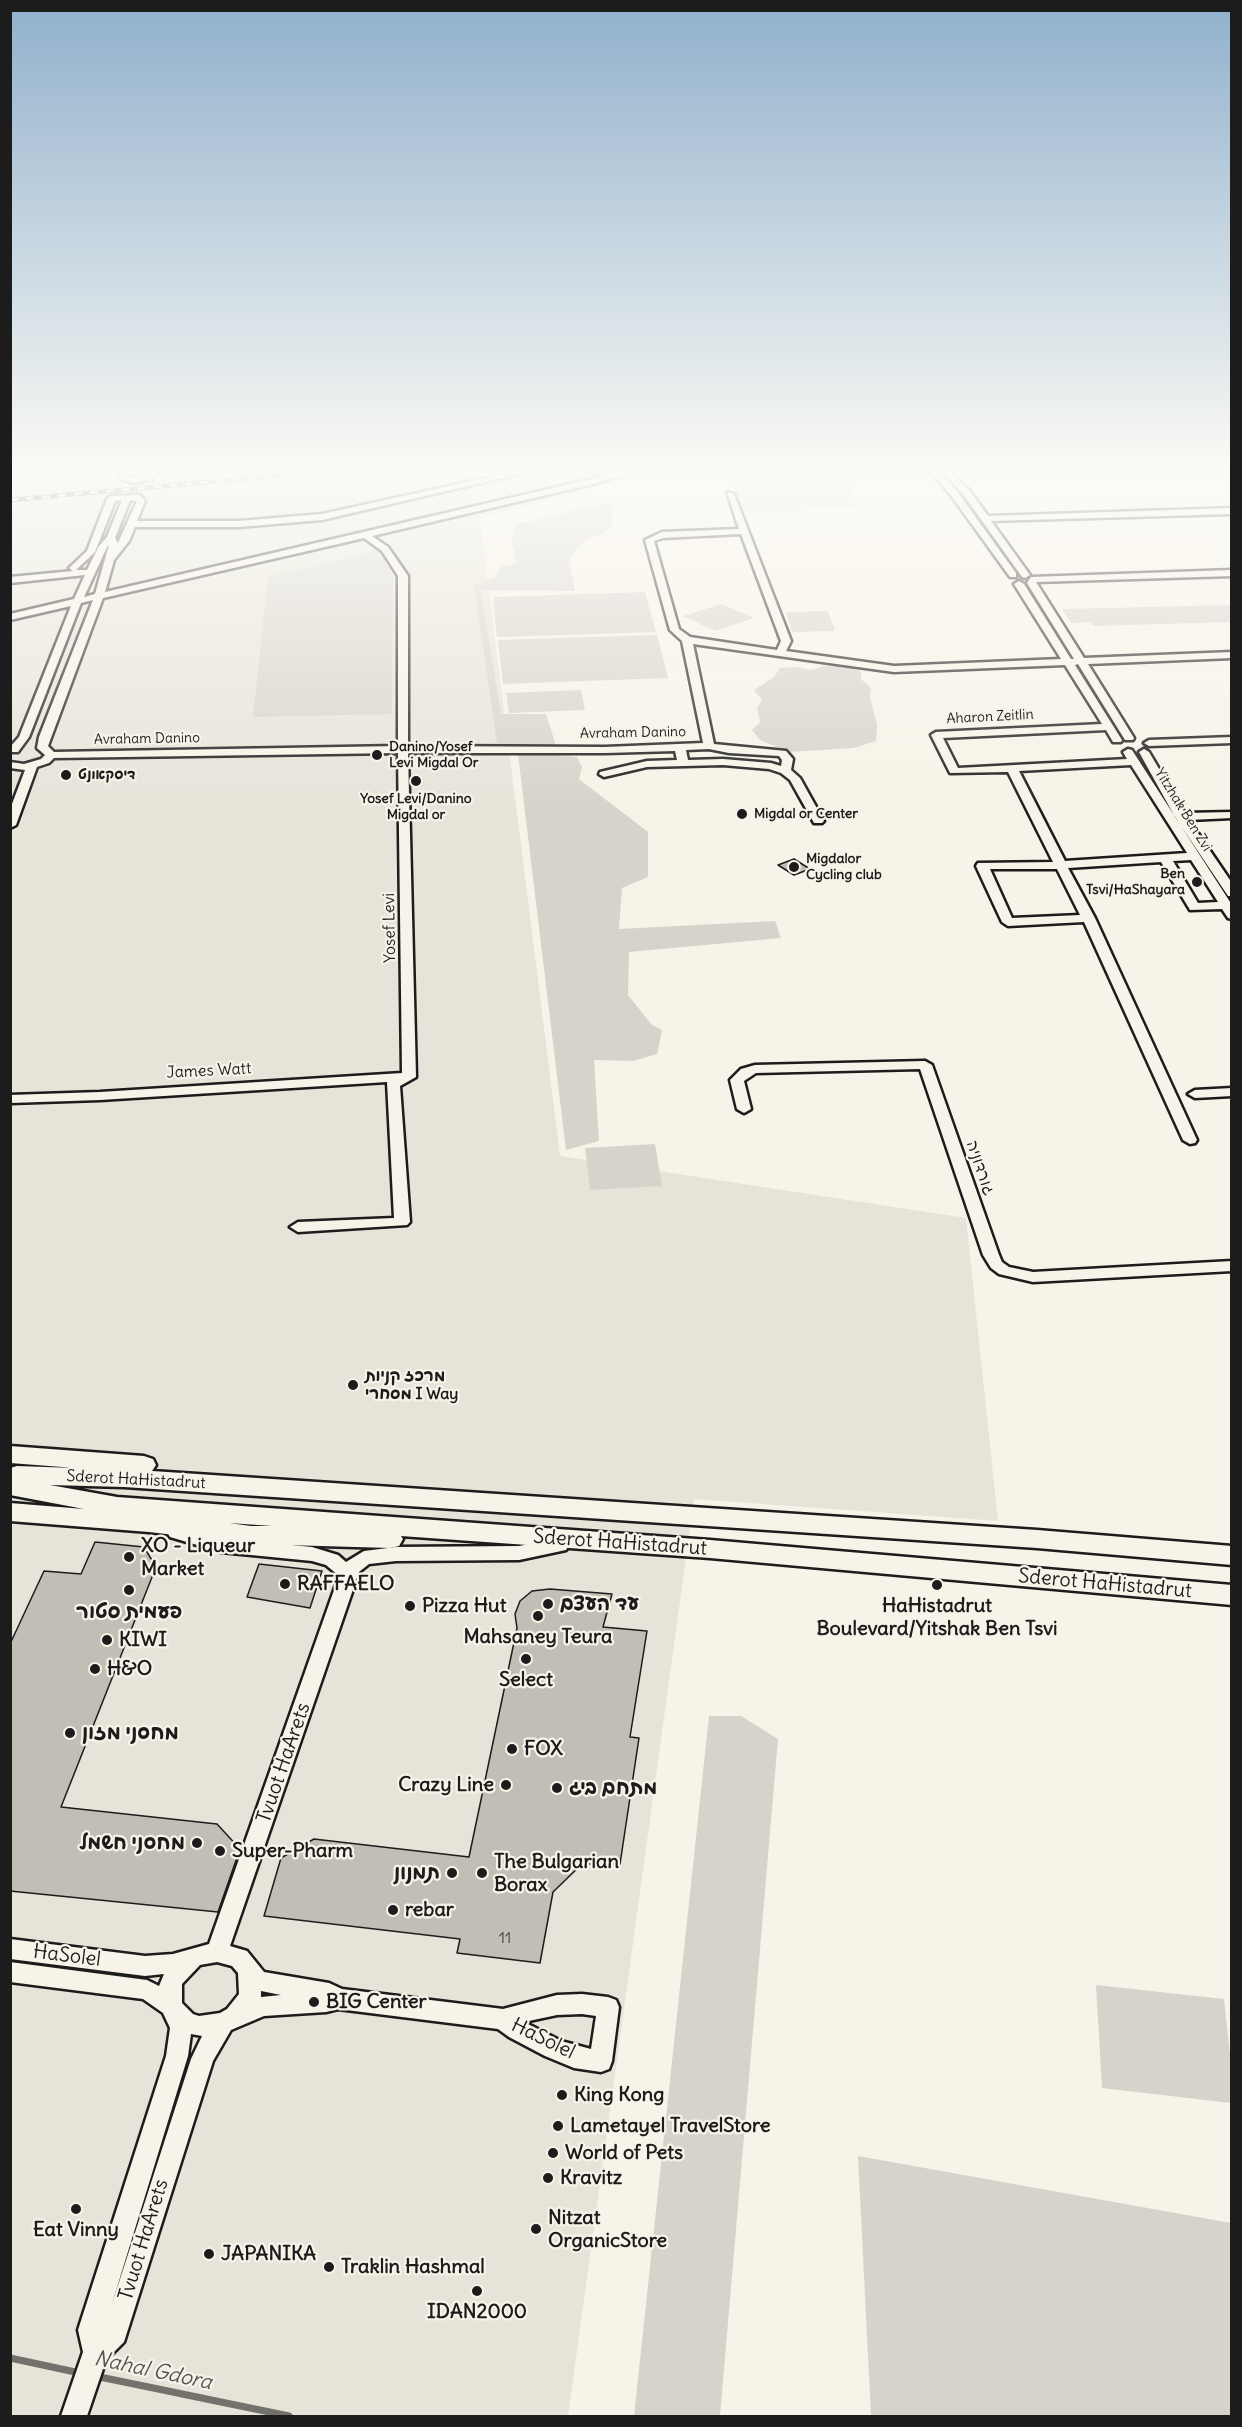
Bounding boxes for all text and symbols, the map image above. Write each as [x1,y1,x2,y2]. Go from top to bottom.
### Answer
street label: Aharon Zeitlin [946,706,1034,728]
street label: Avraham Danino [580,724,686,742]
street label: Avraham Danino [94,730,200,748]
place label: Danino/Yosef Levi Migdal Or [389,739,478,772]
marker: Danino/Yosef Levi Migdal Or [370,748,384,762]
street label: Yitzhak Ben Zvi [1151,766,1215,854]
place label: דיסקאונט [78,767,136,783]
marker: דיסקאונט [59,768,73,782]
marker: Yosef Levi/Danino Migdal or [409,774,423,788]
place label: Yosef Levi/Danino Migdal or [360,791,472,824]
place label: Migdal or Center [754,806,858,822]
marker: Migdal or Center [735,807,749,821]
place label: Migdalor Cycling club [806,851,882,884]
marker: Migdalor Cycling club [787,860,801,874]
place label: Ben Tsvi/HaShayara [1086,866,1185,898]
marker: Ben Tsvi/HaShayara [1190,875,1204,889]
street label: Yosef Levi [380,893,400,963]
street label: James Watt [166,1059,252,1083]
street label: גורדוניה [962,1138,998,1198]
place label: מרכז קניות מסחרי I Way [365,1366,458,1404]
marker: מרכז קניות מסחרי I Way [346,1378,360,1392]
street label: Sderot HaHistadrut [66,1467,206,1493]
street label: Sderot HaHistadrut [532,1525,708,1561]
place label: XO - Liqueur Market [141,1534,255,1581]
marker: XO - Liqueur Market [122,1550,136,1564]
street label: Sderot HaHistadrut [1017,1564,1193,1604]
place label: RAFFAELO [297,1572,395,1596]
marker: RAFFAELO [278,1577,292,1591]
marker: HaHistadrut Boulevard/Yitshak Ben Tsvi [930,1578,944,1592]
marker: פעמית סטור [122,1583,136,1597]
place label: עד העצם [560,1592,639,1616]
place label: Pizza Hut [422,1594,506,1618]
place label: HaHistadrut Boulevard/Yitshak Ben Tsvi [816,1594,1058,1641]
marker: עד העצם [541,1597,555,1611]
marker: Pizza Hut [403,1599,417,1613]
place label: פעמית סטור [76,1600,182,1624]
marker: Mahsaney Teura [531,1609,545,1623]
place label: Mahsaney Teura [464,1625,612,1649]
place label: KIWI [119,1628,167,1652]
marker: KIWI [100,1633,114,1647]
marker: Select [519,1652,533,1666]
place label: H&O [107,1657,152,1681]
marker: H&O [88,1662,102,1676]
place label: Select [499,1668,553,1692]
street label: Tvuot HaArets [252,1700,316,1826]
place label: מחסני מזון [82,1721,179,1745]
marker: מחסני מזון [63,1726,77,1740]
place label: FOX [524,1737,563,1761]
marker: FOX [505,1742,519,1756]
place label: Crazy Line [398,1773,494,1797]
place label: מתחם ביג [569,1776,657,1800]
marker: Crazy Line [499,1778,513,1792]
marker: מתחם ביג [550,1781,564,1795]
place label: מחסני חשמל [79,1831,185,1855]
marker: מחסני חשמל [190,1836,204,1850]
place label: Super-Pharm [232,1839,353,1863]
marker: Super-Pharm [213,1844,227,1858]
place label: The Bulgarian Borax [494,1850,619,1897]
place label: תמנונ [394,1861,440,1885]
marker: תמנונ [445,1866,459,1880]
marker: The Bulgarian Borax [475,1866,489,1880]
place label: rebar [405,1898,454,1922]
marker: rebar [386,1903,400,1917]
house number: 11 [499,1928,511,1948]
street label: HaSolel [32,1940,102,1972]
place label: BIG Center [326,1990,427,2014]
marker: BIG Center [307,1995,321,2009]
street label: HaSolel [507,2013,579,2065]
place label: King Kong [574,2083,664,2107]
marker: King Kong [555,2088,569,2102]
place label: Lametayel TravelStore [570,2114,770,2138]
marker: Lametayel TravelStore [551,2119,565,2133]
place label: World of Pets [565,2141,683,2165]
marker: World of Pets [546,2146,560,2160]
place label: Kravitz [560,2166,622,2190]
marker: Kravitz [541,2171,555,2185]
street label: Tvuot HaArets [114,2176,174,2304]
marker: Eat Vinny [69,2202,83,2216]
place label: Nitzat OrganicStore [548,2206,667,2253]
place label: Eat Vinny [33,2218,119,2242]
marker: Nitzat OrganicStore [529,2222,543,2236]
place label: JAPANIKA [221,2242,316,2266]
marker: JAPANIKA [202,2247,216,2261]
place label: Traklin Hashmal [341,2255,485,2279]
marker: Traklin Hashmal [322,2260,336,2274]
marker: IDAN2000 [470,2284,484,2298]
place label: IDAN2000 [427,2300,527,2324]
water label: Nahal Gdora [92,2346,214,2396]

